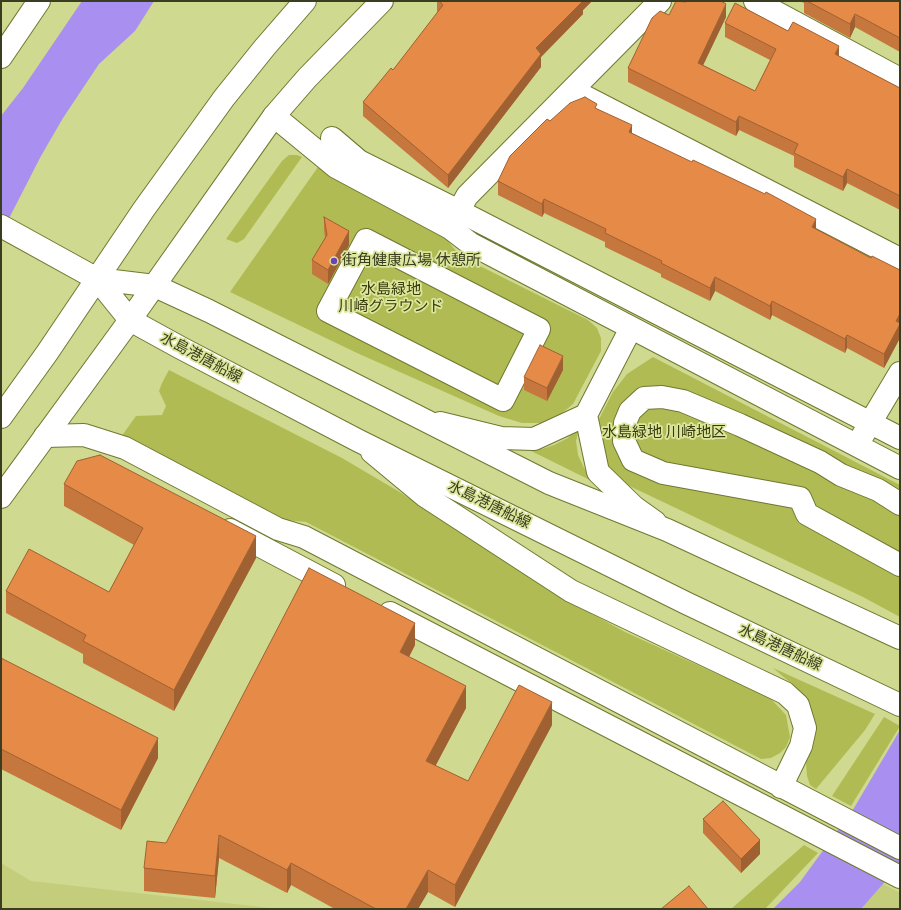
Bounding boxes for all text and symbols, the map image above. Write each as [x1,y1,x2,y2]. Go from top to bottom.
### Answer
place label: 街角健康広場 休憩所 [342,252,481,270]
marker: 街角健康広場 休憩所 [329,256,339,266]
park label: 水島緑地 川崎グラウンド [339,281,443,316]
street label: 水島港唐船線 [157,329,245,387]
park label: 水島緑地 川崎地区 [602,424,726,442]
street label: 水島港唐船線 [445,477,533,533]
street label: 水島港唐船線 [735,621,825,675]

